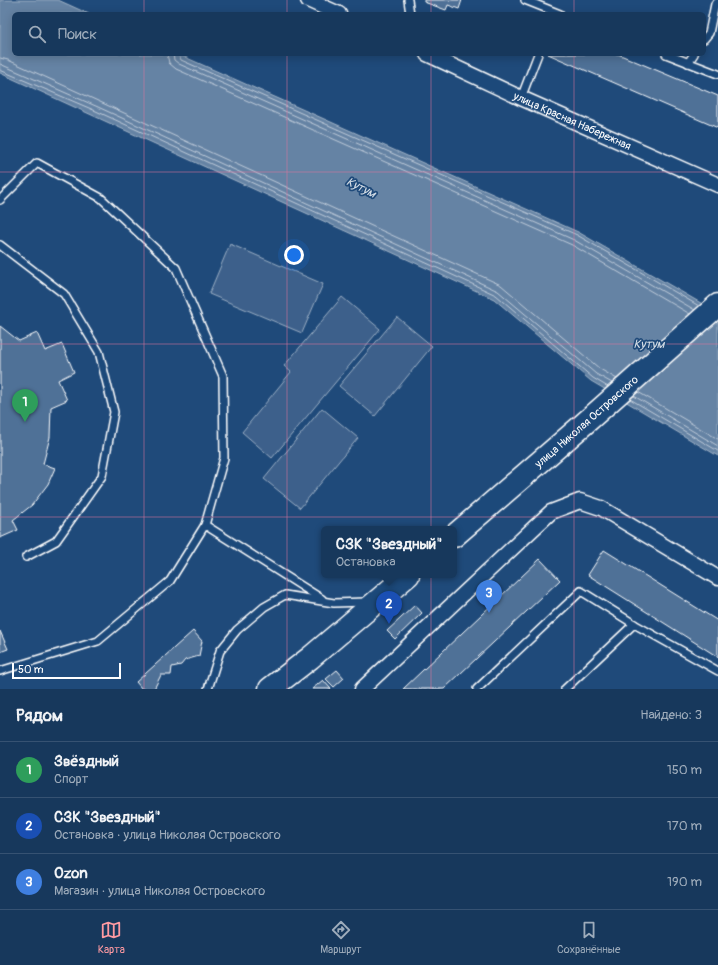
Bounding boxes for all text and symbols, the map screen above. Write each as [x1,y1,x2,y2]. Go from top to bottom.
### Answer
search box [12,12,706,56]
icon: search [26,23,48,45]
text: Поиск [58,25,97,44]
street label: улица Красная Набережная [511,89,633,152]
water label: Кутум [344,174,379,202]
your location [284,245,304,265]
water label: Кутум [633,337,666,352]
street label: улица Николая Островского [531,373,641,471]
pin: 1 [12,389,38,422]
popup [321,526,457,578]
text: СЗК "Звездный" [336,535,442,554]
text: Остановка [336,554,395,570]
pin: 3 [476,580,502,613]
pin: 2 [376,591,402,624]
scale bar [12,661,121,680]
text: 50 m [18,663,44,676]
text: Рядом [16,705,63,726]
text: Найдено: 3 [640,707,702,723]
text: Звёздный [54,752,119,771]
text: 1 [26,762,32,778]
text: 150 m [667,762,702,778]
text: Спорт [54,771,88,787]
text: СЗК "Звездный" [54,808,161,827]
text: 2 [25,818,33,834]
text: 170 m [667,818,702,834]
text: Остановка · улица Николая Островского [54,827,281,843]
text: Ozon [54,864,88,883]
text: 3 [25,874,33,890]
text: 190 m [667,874,702,890]
text: Магазин · улица Николая Островского [54,883,265,899]
tab: Карта [98,919,125,956]
tab: Маршрут [320,919,362,956]
tab: Сохранённые [557,919,620,956]

